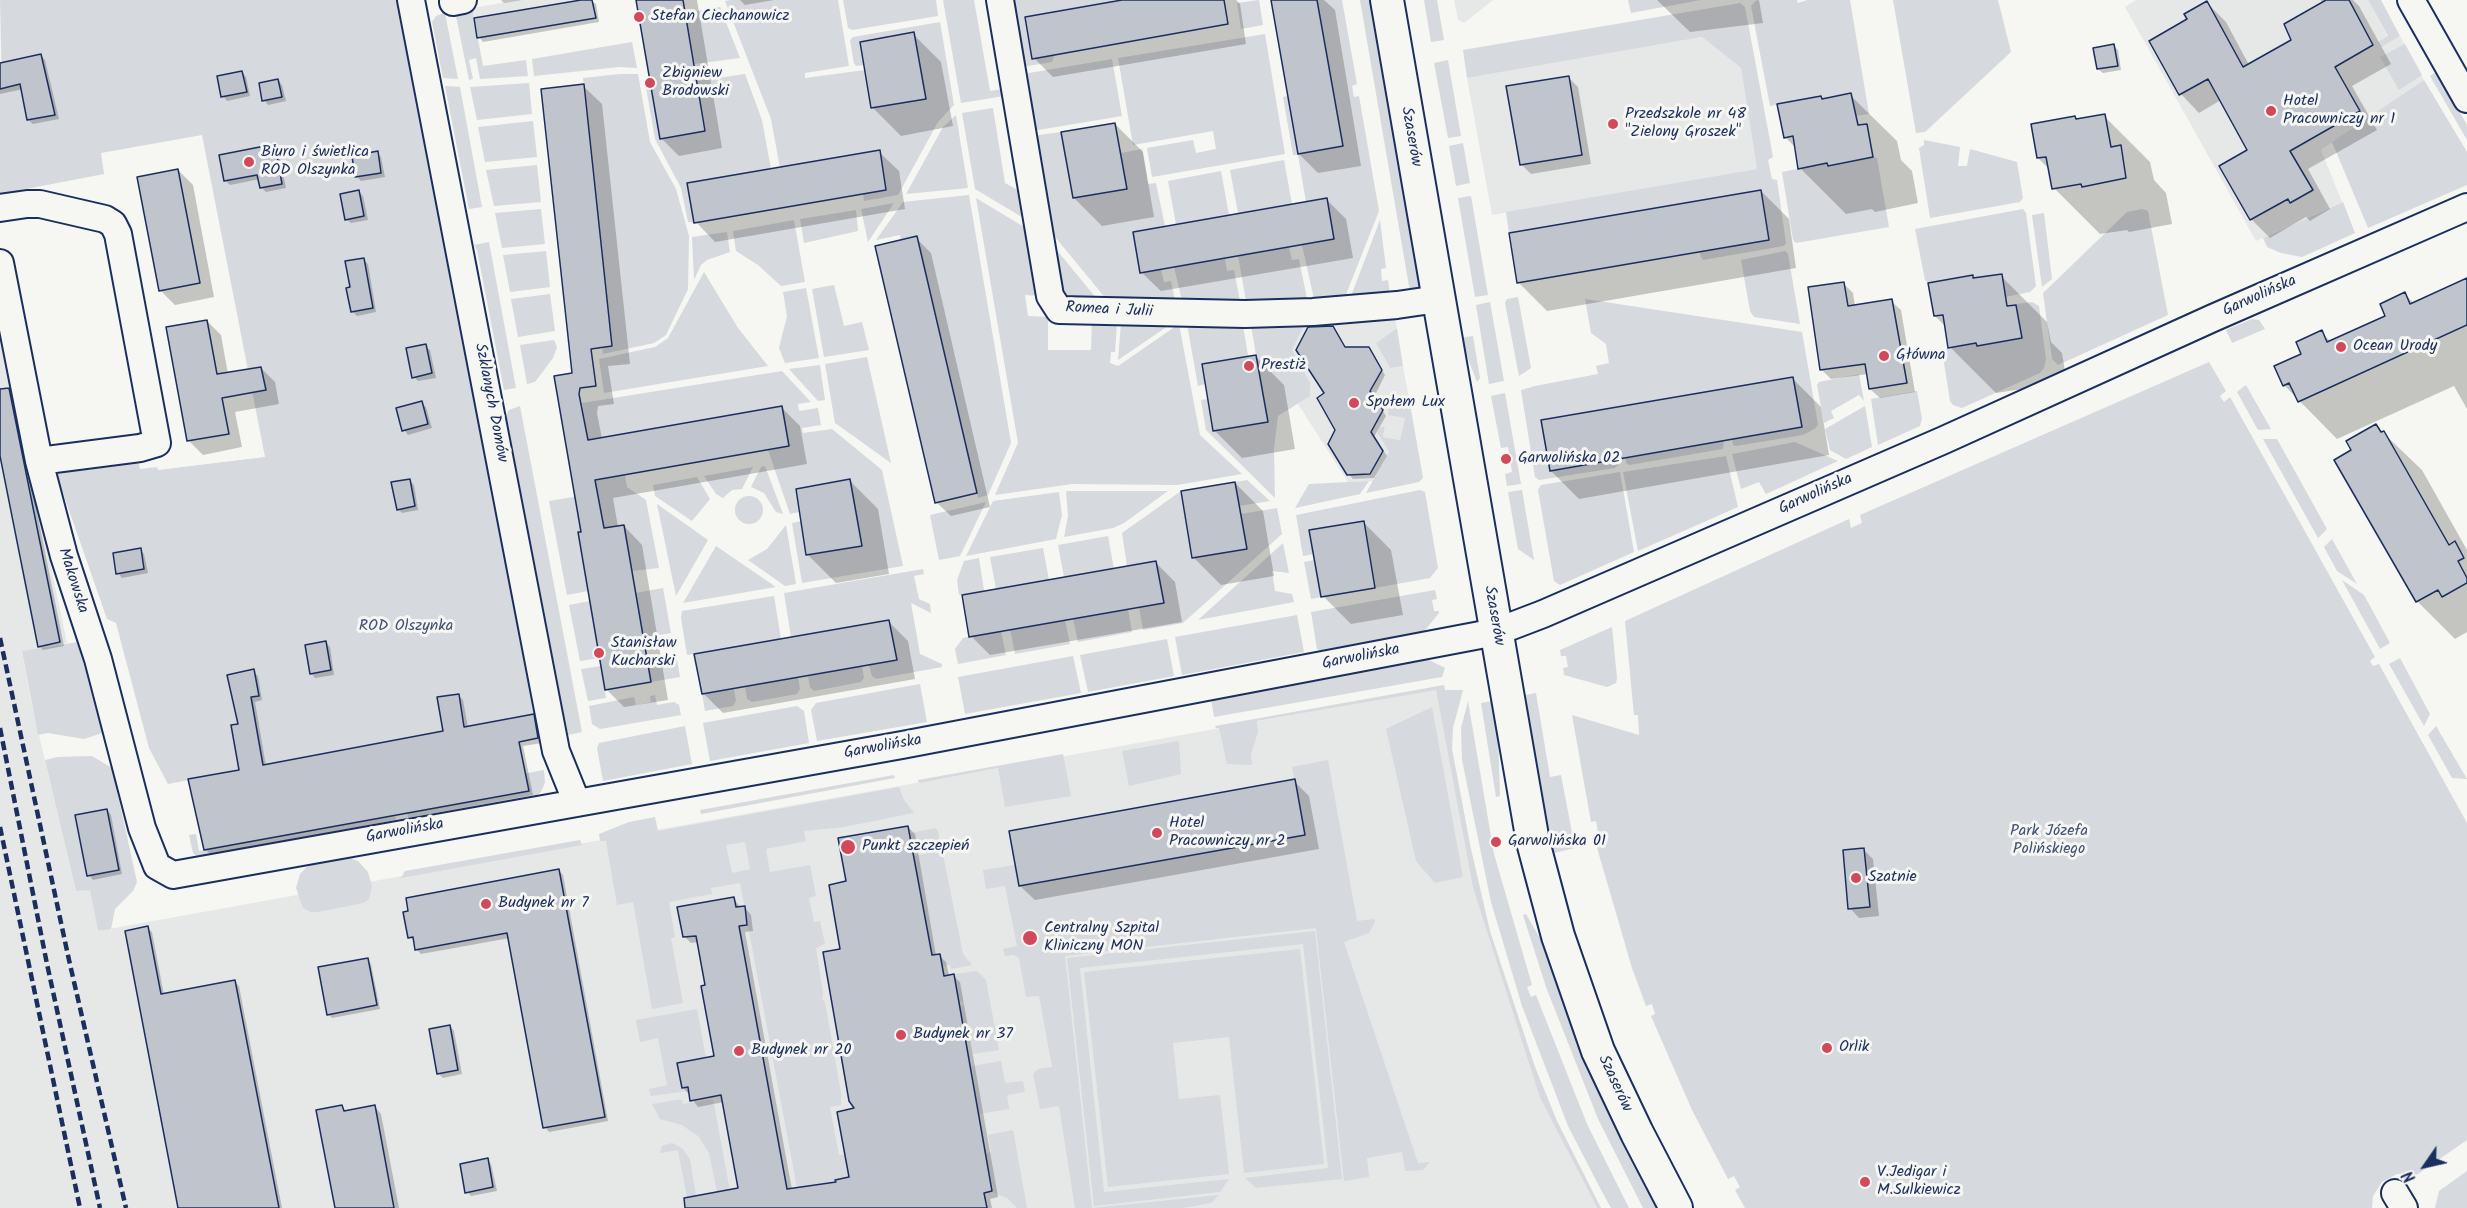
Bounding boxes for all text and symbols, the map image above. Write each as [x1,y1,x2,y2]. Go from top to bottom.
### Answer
place label: Stefan Ciechanowicz [651,7,790,27]
marker: Stefan Ciechanowicz [632,10,646,24]
place label: Zbigniew Brodowski [662,64,729,102]
marker: Zbigniew Brodowski [643,76,657,90]
place label: Hotel Pracowniczy nr 1 [2283,92,2395,130]
marker: Hotel Pracowniczy nr 1 [2264,104,2278,118]
place label: Przedszkole nr 48 "Zielony Groszek" [1625,105,1746,143]
street label: Szaserów [1395,106,1425,168]
marker: Przedszkole nr 48 "Zielony Groszek" [1606,117,1620,131]
place label: Biuro i świetlica ROD Olszynka [261,143,369,181]
marker: Biuro i świetlica ROD Olszynka [242,155,256,169]
street label: Garwolińska [2220,272,2300,322]
street label: Romea i Julii [1065,299,1153,323]
place label: Ocean Urody [2353,337,2437,357]
marker: Ocean Urody [2334,340,2348,354]
street label: Szklanych Domów [469,342,511,464]
place label: Główna [1896,346,1946,366]
marker: Główna [1877,349,1891,363]
place label: Prestiż [1261,356,1306,376]
marker: Prestiż [1242,359,1256,373]
place label: Społem Lux [1366,393,1445,413]
marker: Społem Lux [1347,396,1361,410]
place label: Garwolińska 02 [1518,449,1620,469]
marker: Garwolińska 02 [1499,452,1513,466]
street label: Garwolińska [1776,470,1856,520]
street label: Makowska [52,546,92,616]
street label: Szaserów [1478,585,1508,647]
park label: ROD Olszynka [359,617,453,637]
place label: Stanisław Kucharski [611,634,676,672]
street label: Garwolińska [1321,641,1401,675]
marker: Stanisław Kucharski [592,646,606,660]
street label: Garwolińska [843,732,923,764]
place label: Hotel Pracowniczy nr 2 [1169,814,1286,852]
street label: Garwolińska [365,816,445,848]
park label: Park Józefa Polińskiego [2010,822,2088,860]
marker: Hotel Pracowniczy nr 2 [1150,826,1164,840]
place label: Garwolińska 01 [1508,832,1606,852]
marker: Garwolińska 01 [1489,835,1503,849]
place label: Punkt szczepień [862,837,969,857]
marker: Punkt szczepień [839,838,857,856]
place label: Szatnie [1868,868,1917,888]
marker: Szatnie [1849,871,1863,885]
place label: Budynek nr 7 [498,894,589,914]
marker: Budynek nr 7 [479,897,493,911]
place label: Centralny Szpital Kliniczny MON [1044,919,1159,957]
marker: Centralny Szpital Kliniczny MON [1021,929,1039,947]
place label: Budynek nr 37 [913,1025,1013,1045]
marker: Budynek nr 37 [894,1028,908,1042]
place label: Orlik [1839,1038,1869,1058]
place label: Budynek nr 20 [751,1041,852,1061]
marker: Orlik [1820,1041,1834,1055]
marker: Budynek nr 20 [732,1044,746,1058]
street label: Szaserów [1593,1053,1635,1115]
north arrow [2395,1136,2455,1196]
place label: V.Jedigar i M.Sulkiewicz [1877,1163,1961,1201]
text: N [2396,1165,2423,1188]
marker: V.Jedigar i M.Sulkiewicz [1858,1175,1872,1189]

